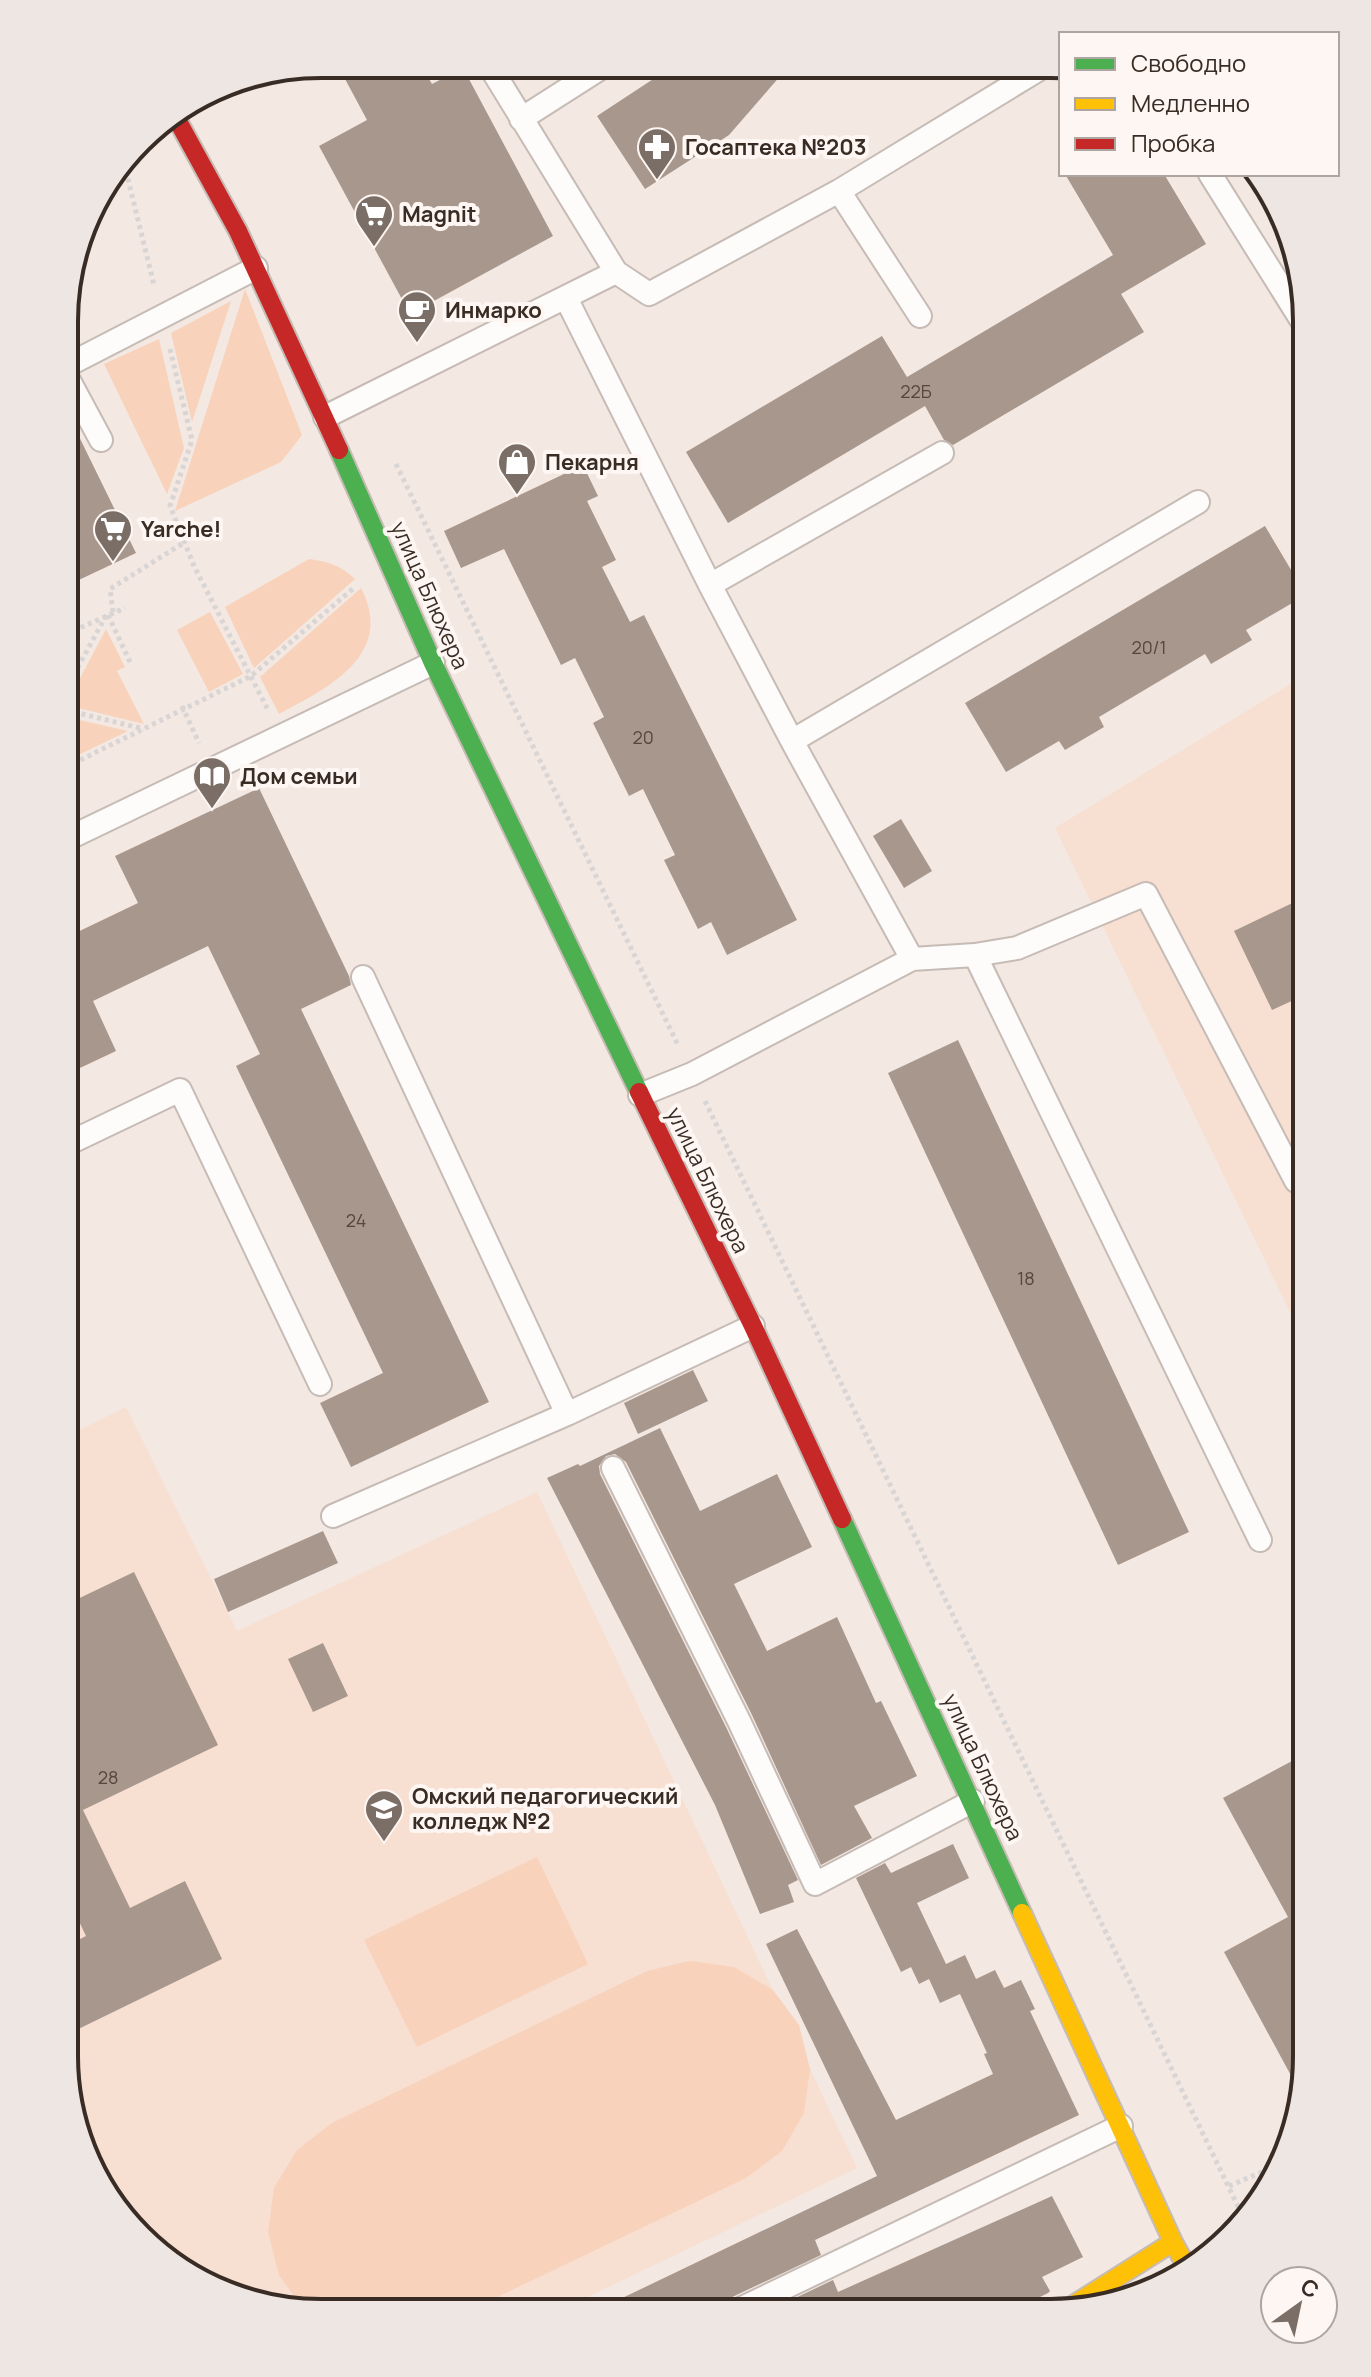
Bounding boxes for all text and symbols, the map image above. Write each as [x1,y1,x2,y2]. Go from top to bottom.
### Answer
legend [1059,32,1339,176]
text: Свободно [1131,46,1246,79]
text: Медленно [1131,86,1250,119]
pharmacy icon: Госаптека №203 [636,126,678,181]
text: Пробка [1131,126,1215,159]
place label: Госаптека №203 [685,132,866,162]
supermarket icon: Magnit [353,193,395,248]
place label: Magnit [402,199,477,229]
cafe icon: Инмарко [396,289,438,344]
place label: Инмарко [445,295,542,325]
house number: 22Б [900,379,932,403]
shop icon: Пекарня [496,441,538,496]
place label: Пекарня [545,447,639,477]
supermarket icon: Yarche! [92,508,134,563]
place label: Yarche! [141,514,222,544]
street label: улица Блюхера [384,516,476,674]
house number: 20/1 [1131,635,1167,659]
house number: 20 [632,725,654,749]
library icon: Дом семьи [191,755,233,810]
place label: Дом семьи [240,761,358,791]
street label: улица Блюхера [660,1102,756,1258]
house number: 24 [346,1208,366,1232]
house number: 18 [1017,1266,1035,1290]
street label: улица Блюхера [936,1689,1030,1845]
house number: 28 [98,1765,118,1789]
place label: Омский педагогический колледж №2 [412,1781,678,1836]
school or university icon: Омский педагогический колледж №2 [363,1788,405,1843]
north arrow [1259,2265,1339,2345]
text: С [1295,2271,1325,2305]

